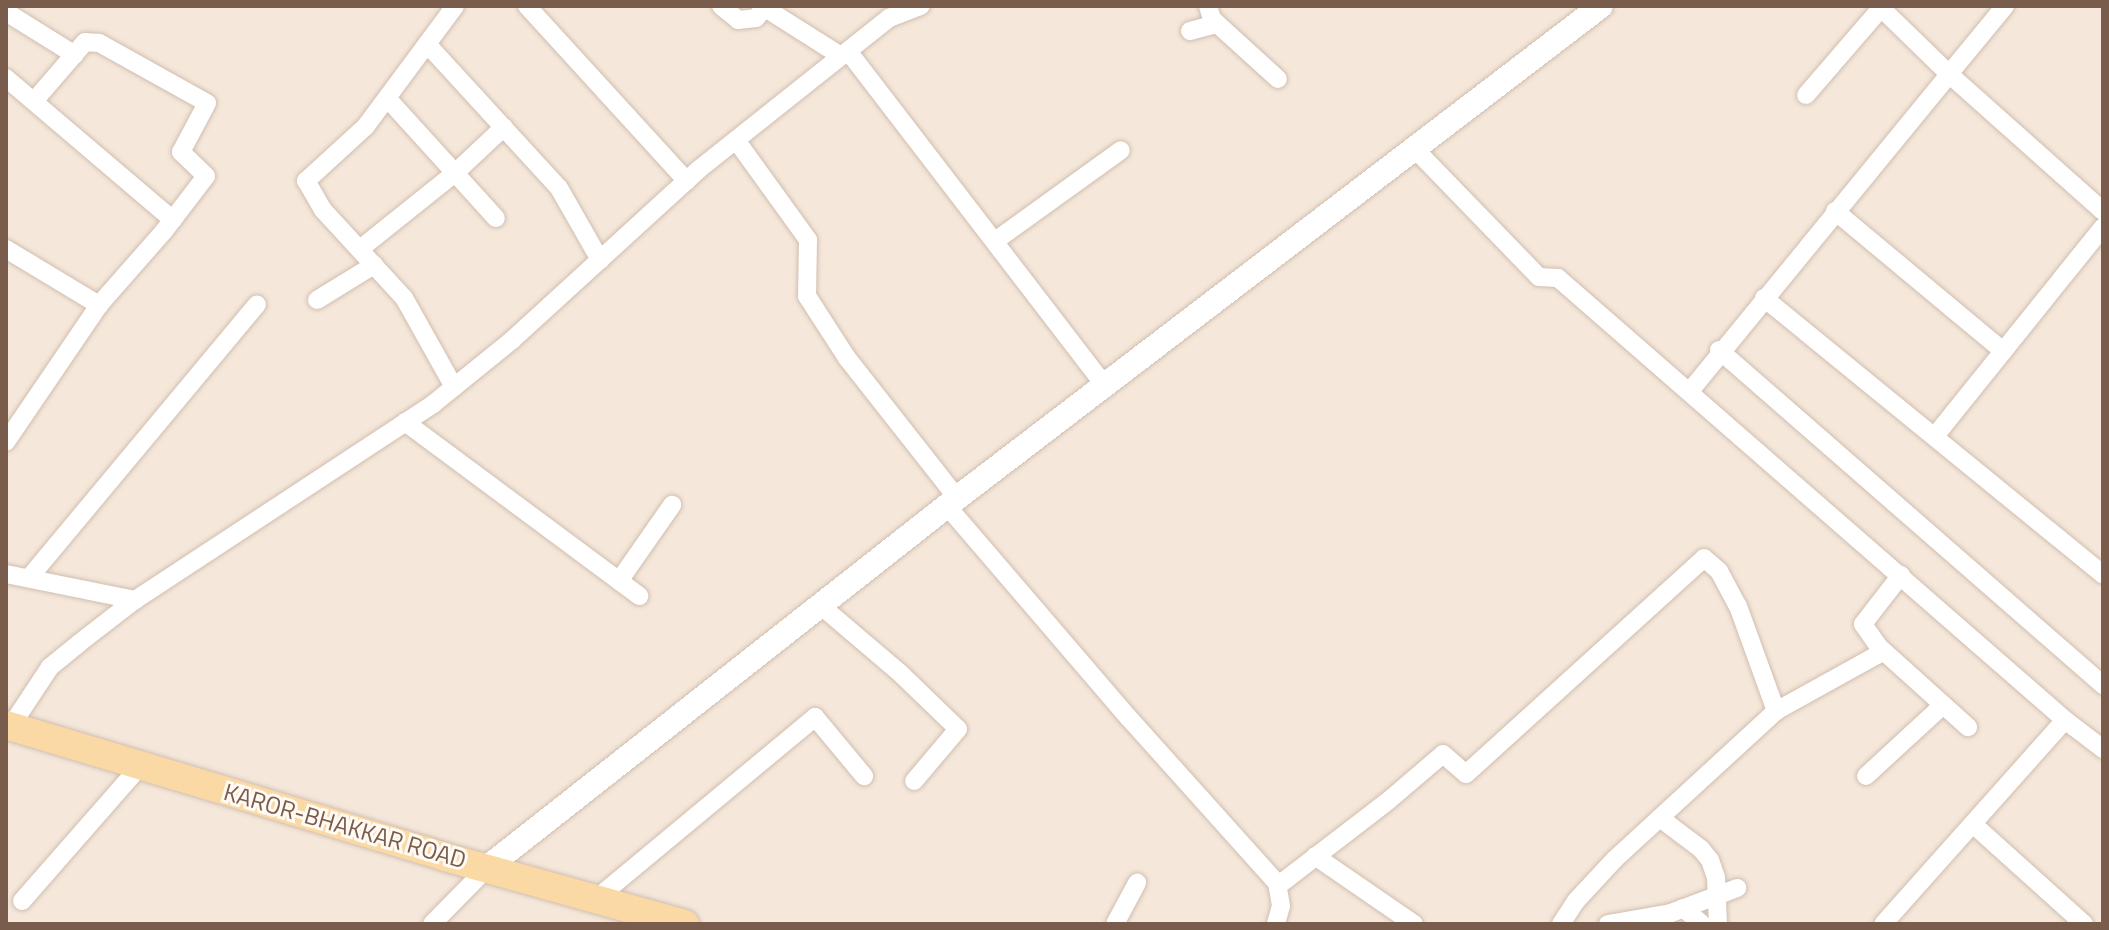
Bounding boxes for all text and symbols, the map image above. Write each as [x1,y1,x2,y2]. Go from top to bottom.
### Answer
street label: KAROR-BHAKKAR ROAD [221,778,469,874]

